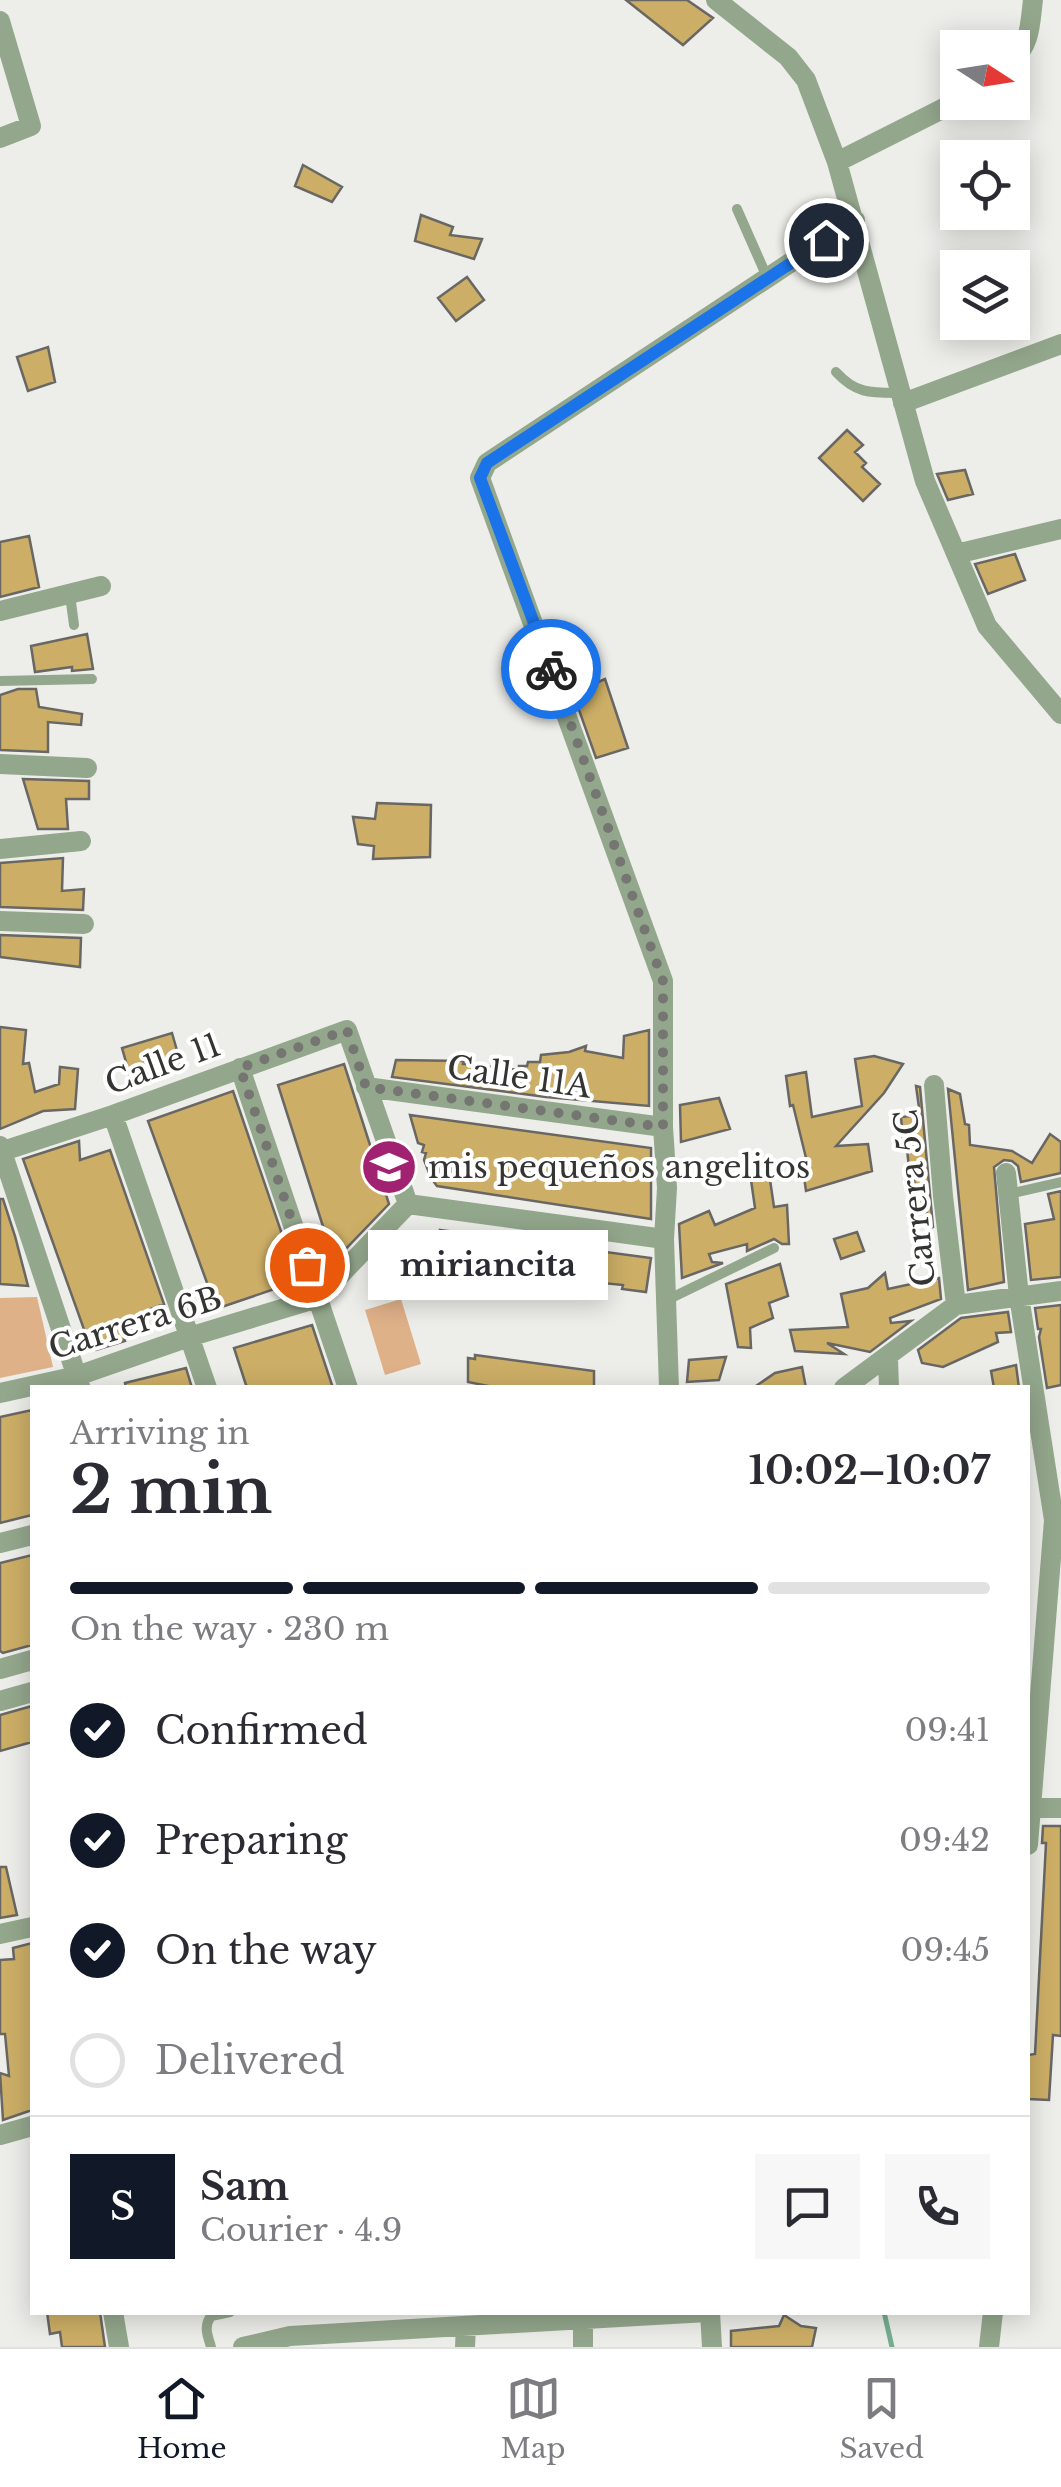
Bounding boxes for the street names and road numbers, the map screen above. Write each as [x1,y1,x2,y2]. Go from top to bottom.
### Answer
street label: Calle 11 [100,1025,226,1103]
street label: Calle 11A [444,1047,595,1107]
street label: Carrera 5C [886,1108,944,1288]
street label: Carrera 6B [44,1278,226,1368]

